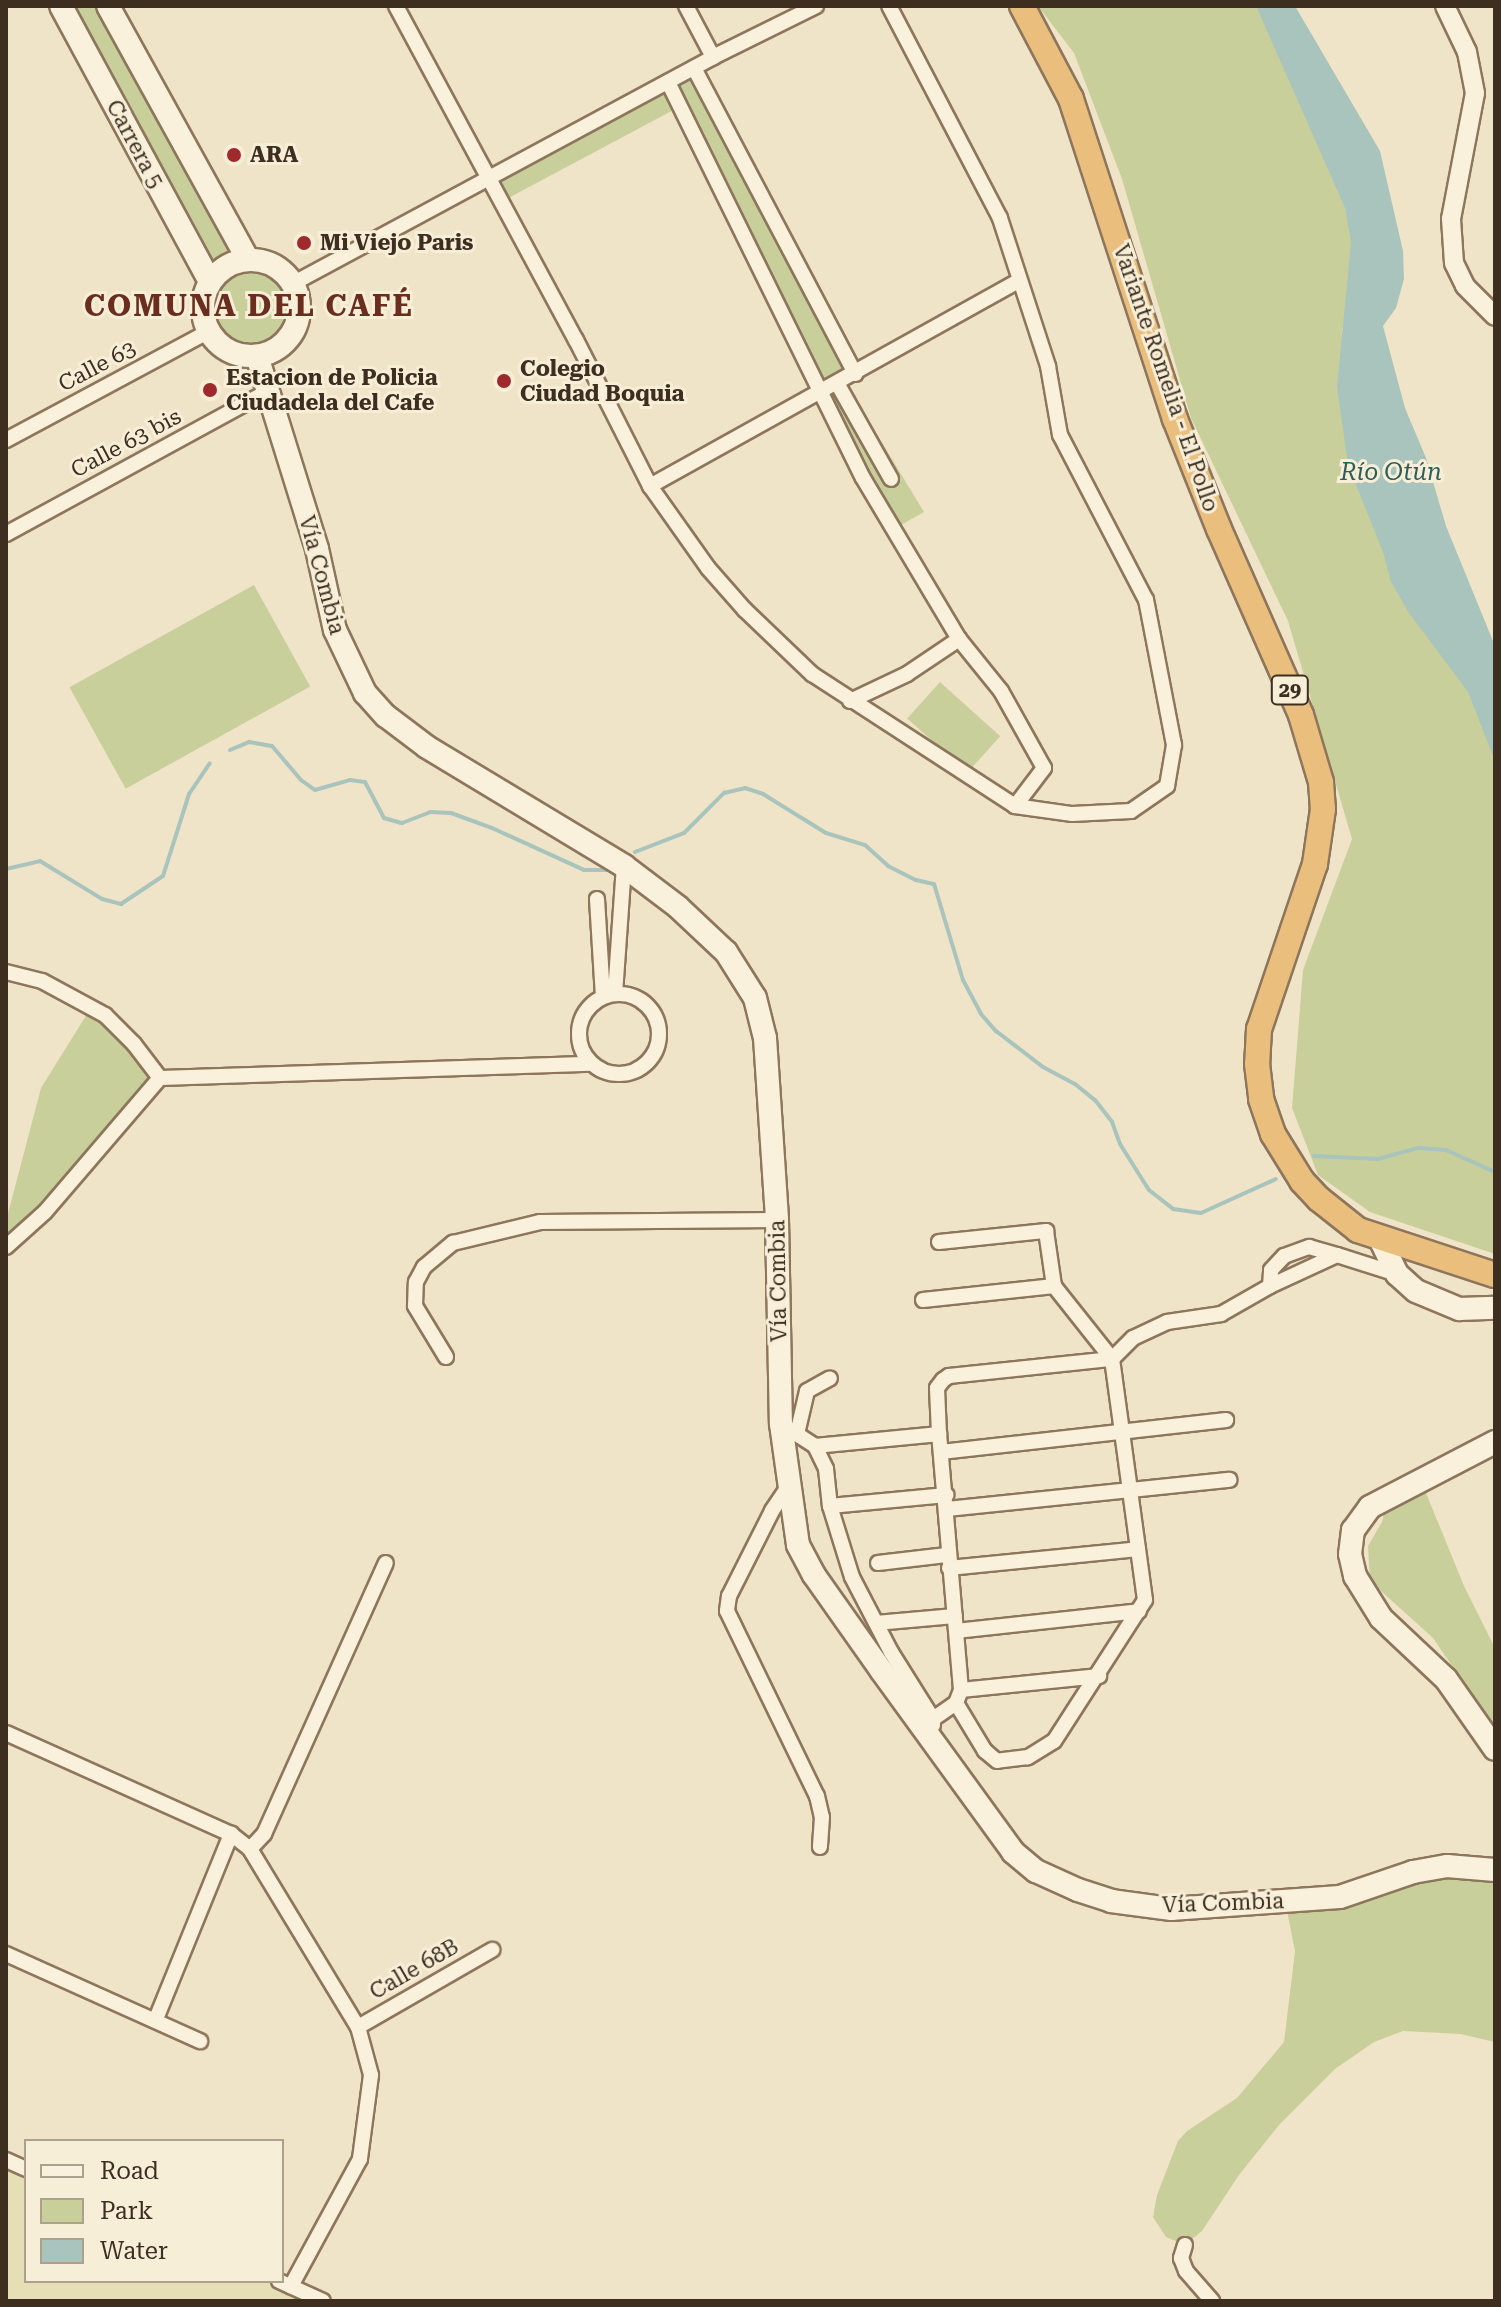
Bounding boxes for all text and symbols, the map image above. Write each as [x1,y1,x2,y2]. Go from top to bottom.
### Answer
street label: Carrera 5 [101,95,169,193]
place label: ARA [250,142,298,168]
marker: ARA [225,146,243,164]
place label: Mi Viejo Paris [320,230,473,256]
marker: Mi Viejo Paris [295,234,313,252]
street label: Variante Romelia - El Pollo [1108,241,1224,515]
district label: COMUNA DEL CAFÉ [84,288,414,324]
street label: Calle 63 [54,335,140,397]
place label: Colegio Ciudad Boquia [520,355,685,406]
place label: Estacion de Policia Ciudadela del Cafe [226,364,438,416]
marker: Colegio Ciudad Boquia [495,372,513,390]
marker: Estacion de Policia Ciudadela del Cafe [201,381,219,399]
street label: Calle 63 bis [66,403,186,483]
water label: Río Otún [1340,459,1442,487]
street label: Vía Combia [293,513,351,637]
road number: 29 [1270,674,1310,706]
street label: Vía Combia [764,1220,792,1342]
street label: Vía Combia [1162,1888,1284,1918]
street label: Calle 68B [365,1933,463,2005]
legend [24,2139,284,2283]
text: Road [100,2157,159,2185]
text: Park [100,2197,153,2225]
text: Water [100,2237,168,2265]

